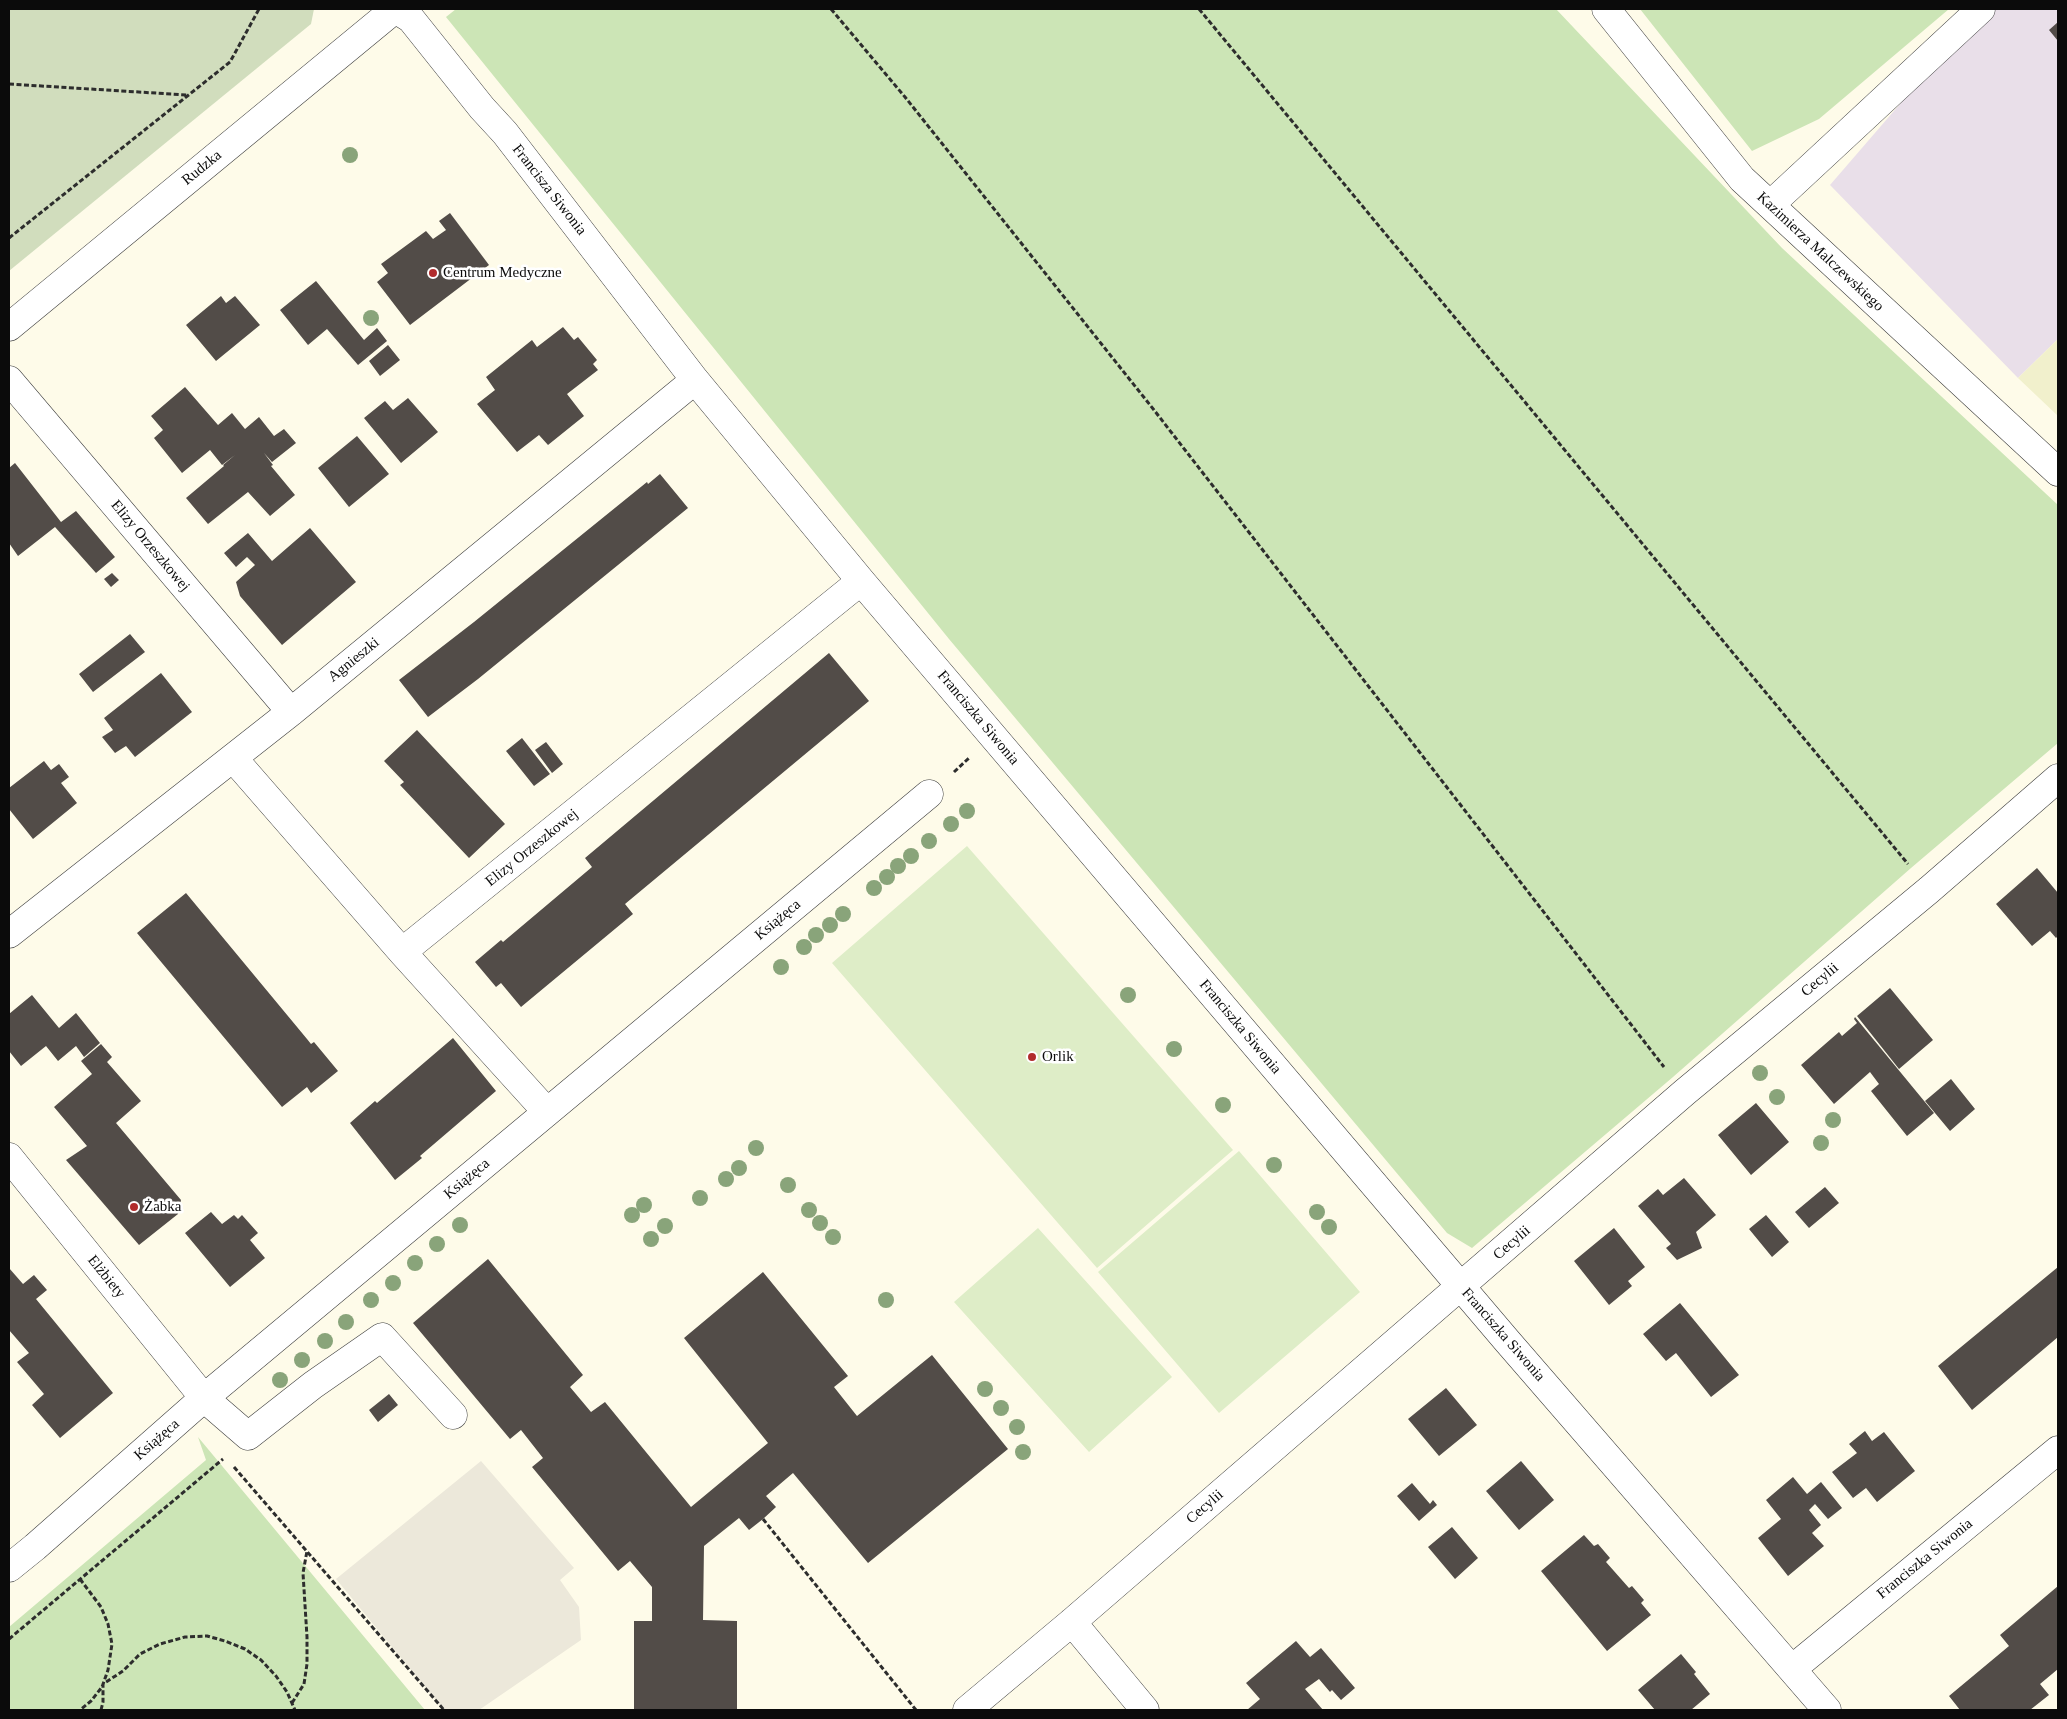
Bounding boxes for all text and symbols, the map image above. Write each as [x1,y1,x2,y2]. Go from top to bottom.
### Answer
street label: Francisza Siwonia [508,141,590,239]
street label: Rudzka [179,147,225,189]
street label: Kazimierza Malczewskiego [1753,188,1887,316]
place label: Centrum Medyczne [443,264,562,282]
marker: Centrum Medyczne [427,267,439,279]
street label: Elizy Orzeszkowej [107,497,193,595]
street label: Agnieszki [325,634,383,686]
street label: Franciszka Siwonia [933,667,1023,769]
street label: Elizy Orzeszkowej [482,805,582,891]
street label: Książęca [751,896,805,944]
street label: Cecylii [1798,959,1842,1001]
street label: Franciszka Siwonia [1195,976,1285,1078]
place label: Orlik [1042,1048,1074,1066]
marker: Orlik [1026,1051,1038,1063]
street label: Książęca [440,1155,494,1203]
place label: Żabka [144,1198,181,1216]
marker: Żabka [128,1201,140,1213]
street label: Cecylii [1490,1222,1534,1264]
street label: Elżbiety [83,1252,129,1302]
street label: Franciszka Siwonia [1458,1285,1548,1385]
street label: Książęca [131,1415,183,1465]
street label: Cecylii [1183,1486,1227,1528]
street label: Franciszka Siwonia [1874,1515,1976,1603]

